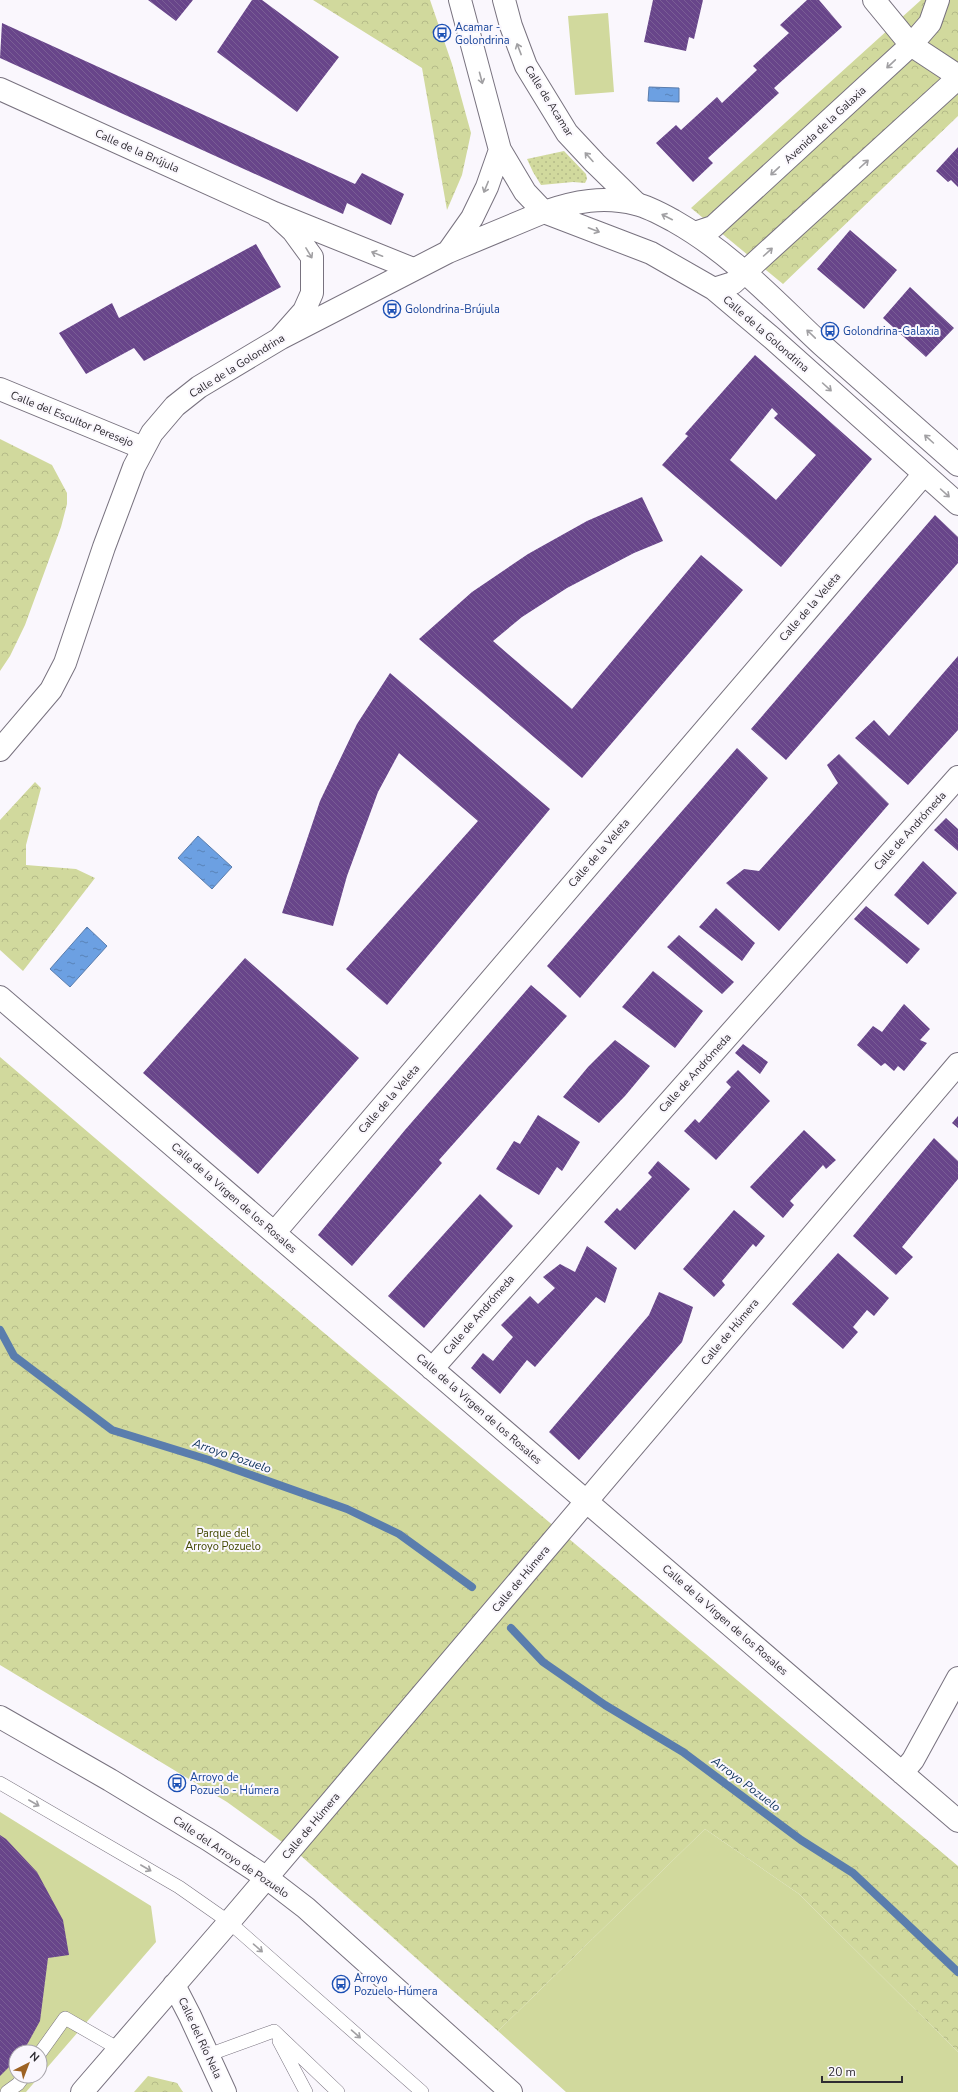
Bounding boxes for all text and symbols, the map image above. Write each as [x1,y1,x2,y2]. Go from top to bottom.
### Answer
place label: Acamar - Golondrina [455,20,510,48]
bus stop icon: Acamar - Golondrina [432,23,452,43]
one-way arrow [515,43,523,55]
one-way arrow [886,59,896,69]
street label: Calle de Acamar [521,63,577,140]
one-way arrow [478,72,485,85]
street label: Avenida de la Galaxia [781,83,869,167]
street label: Calle de la Brújula [93,126,182,176]
one-way arrow [584,152,594,162]
one-way arrow [859,159,869,169]
one-way arrow [770,166,780,175]
one-way arrow [482,180,490,192]
one-way arrow [661,213,673,221]
one-way arrow [587,227,599,235]
one-way arrow [305,247,313,259]
one-way arrow [763,247,773,256]
one-way arrow [371,250,383,258]
street label: Calle de la Golondrina [720,292,812,376]
bus stop icon: Golondrina-Brújula [382,299,402,319]
place label: Golondrina-Brújula [405,302,500,317]
bus stop icon: Golondrina-Galaxia [820,321,840,341]
place label: Golondrina-Galaxia [843,324,940,339]
one-way arrow [806,329,816,339]
street label: Calle de la Golondrina [186,330,288,401]
one-way arrow [822,383,832,392]
street label: Calle del Escultor Peresejo [8,387,136,451]
one-way arrow [924,434,934,444]
one-way arrow [940,488,950,497]
street label: Calle de la Veleta [776,569,844,645]
street label: Calle de Andrómeda [870,788,950,874]
street label: Calle de la Veleta [565,815,633,891]
street label: Calle de Andrómeda [655,1030,735,1116]
street label: Calle de la Veleta [355,1061,423,1137]
street label: Calle de la Virgen de los Rosales [168,1139,300,1257]
street label: Calle de Andrómeda [440,1272,518,1358]
street label: Calle de Húmera [698,1295,762,1369]
street label: Calle de la Virgen de los Rosales [413,1350,545,1468]
water label: Arroyo Pozuelo [189,1435,274,1477]
park label: Parque del Arroyo Pozuelo [185,1526,261,1554]
street label: Calle de Húmera [489,1542,553,1616]
street label: Calle de la Virgen de los Rosales [659,1561,791,1679]
water label: Arroyo Pozuelo [707,1752,784,1815]
place label: Arroyo de Pozuelo - Húmera [190,1770,279,1798]
bus stop icon: Arroyo de Pozuelo - Húmera [167,1773,187,1793]
street label: Calle de Húmera [279,1789,343,1863]
one-way arrow [28,1799,40,1807]
street label: Calle del Arroyo de Pozuelo [170,1812,292,1902]
one-way arrow [140,1864,152,1872]
one-way arrow [253,1943,263,1952]
place label: Arroyo Pozuelo-Húmera [354,1971,438,1999]
bus stop icon: Arroyo Pozuelo-Húmera [331,1974,351,1994]
street label: Calle del Río Nela [175,1995,226,2081]
one-way arrow [351,2029,361,2039]
north arrow [8,2044,48,2084]
text: N [26,2049,42,2065]
scale bar [822,2058,902,2084]
text: 20 m [828,2064,856,2080]

